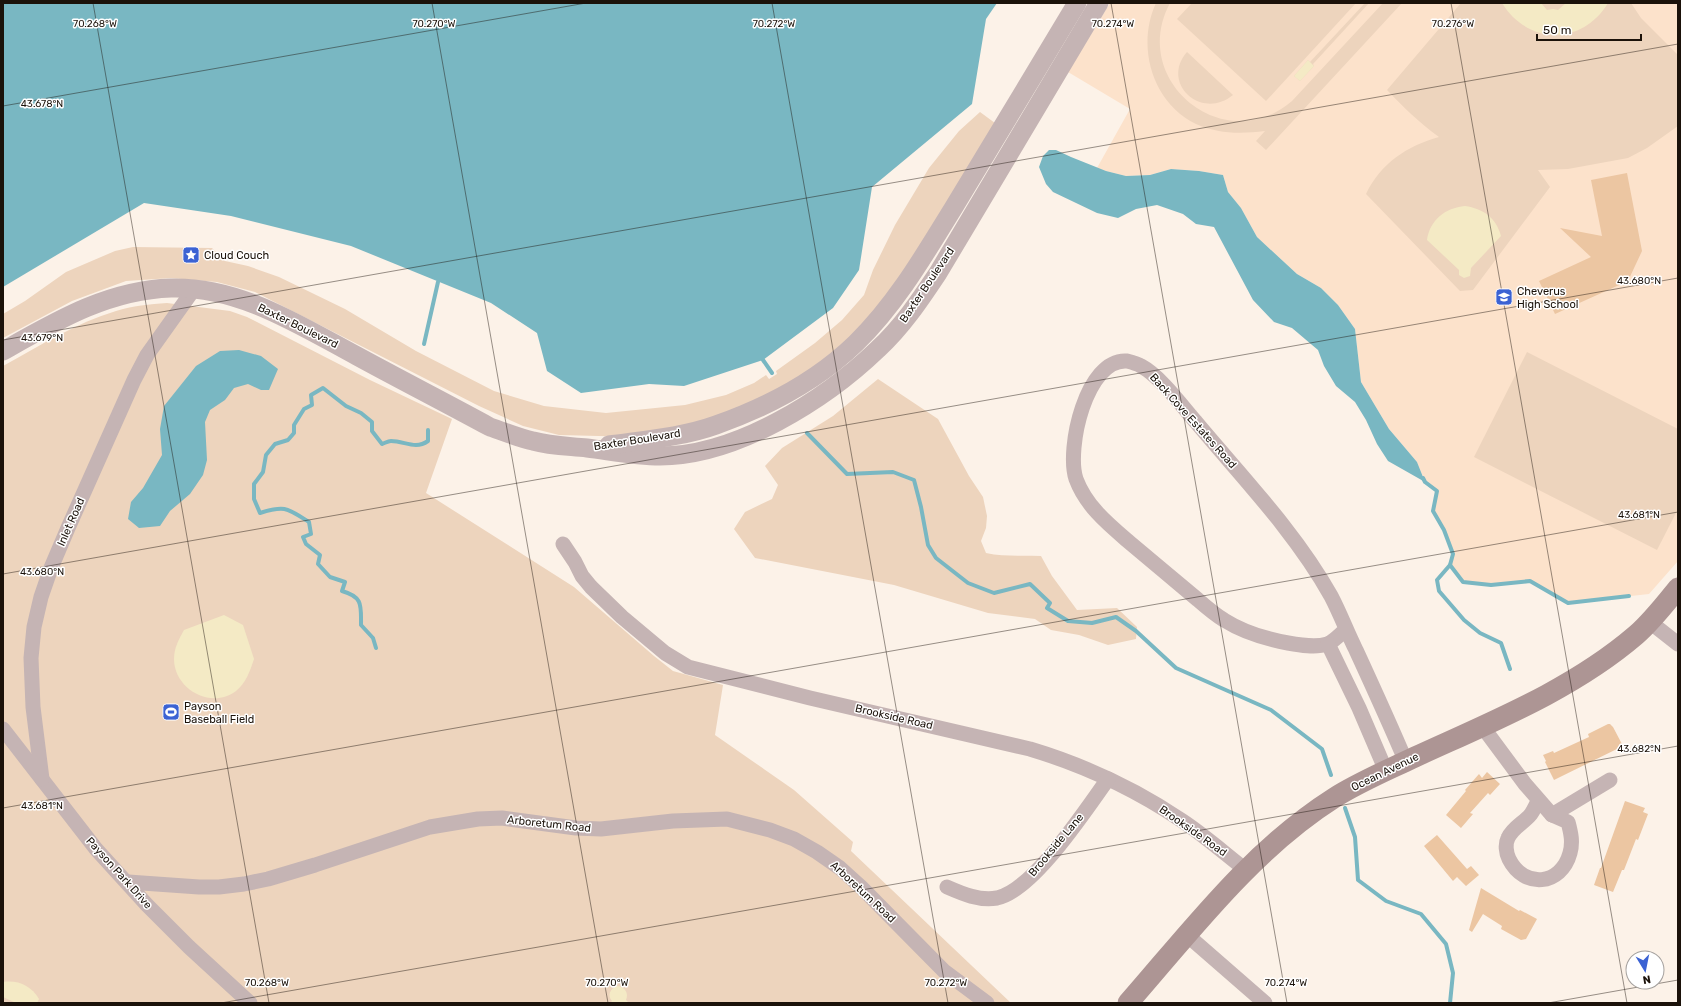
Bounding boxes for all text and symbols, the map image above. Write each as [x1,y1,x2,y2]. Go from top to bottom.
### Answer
scale bar [1537,16,1641,42]
text: 70.268°W [73,18,117,30]
text: 70.270°W [412,18,456,30]
text: 70.272°W [753,18,795,30]
text: 70.274°W [1092,18,1134,30]
text: 70.276°W [1432,18,1474,30]
text: 50 m [1543,23,1571,37]
text: 43.678°N [21,98,63,110]
place icon: Cloud Couch [181,245,201,265]
street label: Baxter Boulevard [897,245,957,325]
place label: Cloud Couch [204,249,269,262]
text: 43.680°N [1617,275,1661,287]
place label: Cheverus High School [1517,285,1578,311]
school or university icon: Cheverus High School [1494,287,1514,307]
street label: Baxter Boulevard [256,301,340,351]
text: 43.679°N [21,332,63,344]
street label: Back Cove Estates Road [1147,371,1239,471]
street label: Baxter Boulevard [593,427,681,453]
street label: Inlet Road [55,496,87,548]
text: 43.681°N [1618,509,1660,521]
text: 43.680°N [20,566,64,578]
place label: Payson Baseball Field [184,700,254,726]
sports icon: Payson Baseball Field [161,702,181,722]
street label: Brookside Road [854,702,934,732]
text: 43.682°N [1617,743,1661,755]
street label: Ocean Avenue [1349,750,1421,794]
text: 43.681°N [21,800,63,812]
street label: Brookside Road [1157,803,1229,859]
street label: Brookside Lane [1026,811,1086,879]
street label: Arboretum Road [507,813,591,835]
street label: Payson Park Drive [83,834,155,912]
street label: Arboretum Road [828,859,898,925]
north arrow [1625,950,1665,990]
text: N [1642,972,1652,986]
text: 70.268°W [245,977,289,989]
text: 70.270°W [585,977,629,989]
text: 70.272°W [925,977,967,989]
text: 70.274°W [1265,977,1307,989]

